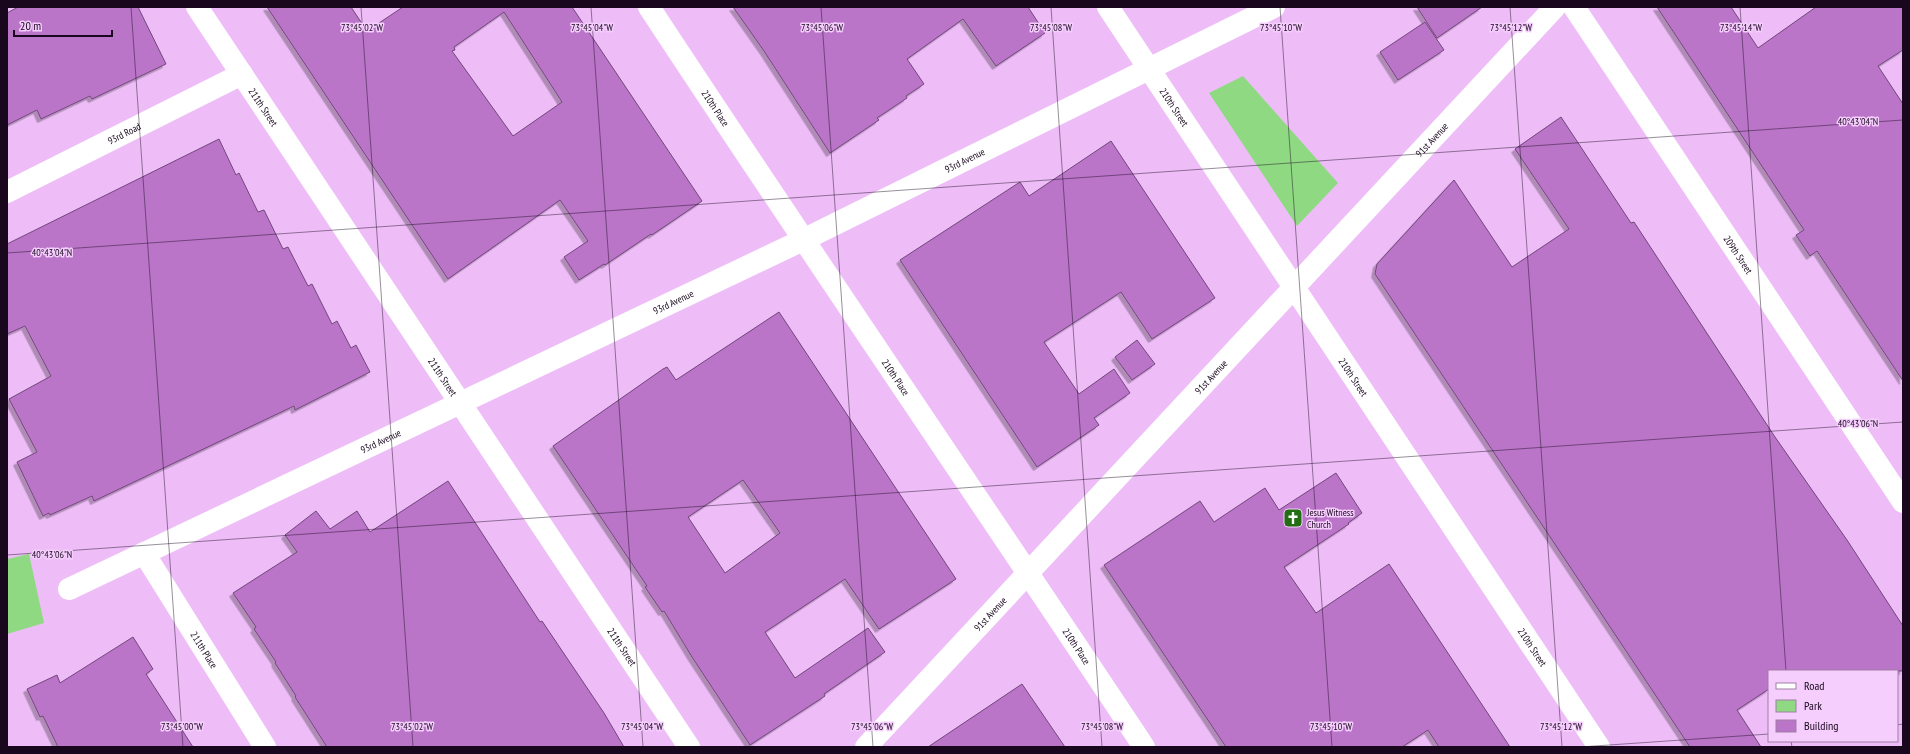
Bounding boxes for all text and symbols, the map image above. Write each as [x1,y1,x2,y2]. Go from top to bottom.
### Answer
scale bar [14,12,112,38]
text: 20 m [20,18,41,33]
text: 73°45'02"W [341,21,383,34]
text: 73°45'04"W [571,21,613,34]
text: 73°45'06"W [801,21,843,34]
text: 73°45'08"W [1030,21,1072,34]
text: 73°45'10"W [1260,21,1302,34]
text: 73°45'12"W [1490,21,1532,34]
text: 73°45'14"W [1720,21,1762,34]
street label: 211th Street [246,85,281,129]
street label: 210th Street [1157,85,1192,129]
street label: 210th Place [699,87,733,129]
text: 40°43'04"N [1838,115,1878,128]
street label: 93rd Road [105,119,143,147]
street label: 91st Avenue [1412,120,1451,159]
street label: 93rd Avenue [942,145,987,175]
street label: 209th Street [1721,233,1756,276]
text: 40°43'04"N [32,246,72,259]
street label: 93rd Avenue [651,287,696,317]
street label: 211th Street [425,355,460,399]
street label: 210th Street [1336,355,1371,399]
street label: 210th Place [879,356,913,398]
street label: 91st Avenue [1192,357,1230,397]
text: 40°43'06"N [1838,417,1878,430]
street label: 93rd Avenue [358,426,403,456]
place label: Jesus Witness Church [1306,506,1354,531]
church icon: Jesus Witness Church [1282,507,1304,529]
text: 40°43'06"N [32,548,72,561]
street label: 91st Avenue [971,594,1009,634]
street label: 211th Street [605,625,640,668]
street label: 210th Place [1060,625,1094,667]
street label: 210th Street [1515,625,1550,669]
street label: 211th Place [188,629,221,671]
legend [1768,670,1898,742]
text: Road [1804,678,1824,693]
text: Park [1804,698,1822,713]
text: Building [1804,718,1839,733]
text: 73°45'00"W [161,720,203,733]
text: 73°45'02"W [391,720,433,733]
text: 73°45'04"W [621,720,663,733]
text: 73°45'06"W [851,720,893,733]
text: 73°45'08"W [1081,720,1123,733]
text: 73°45'10"W [1310,720,1352,733]
text: 73°45'12"W [1540,720,1582,733]

